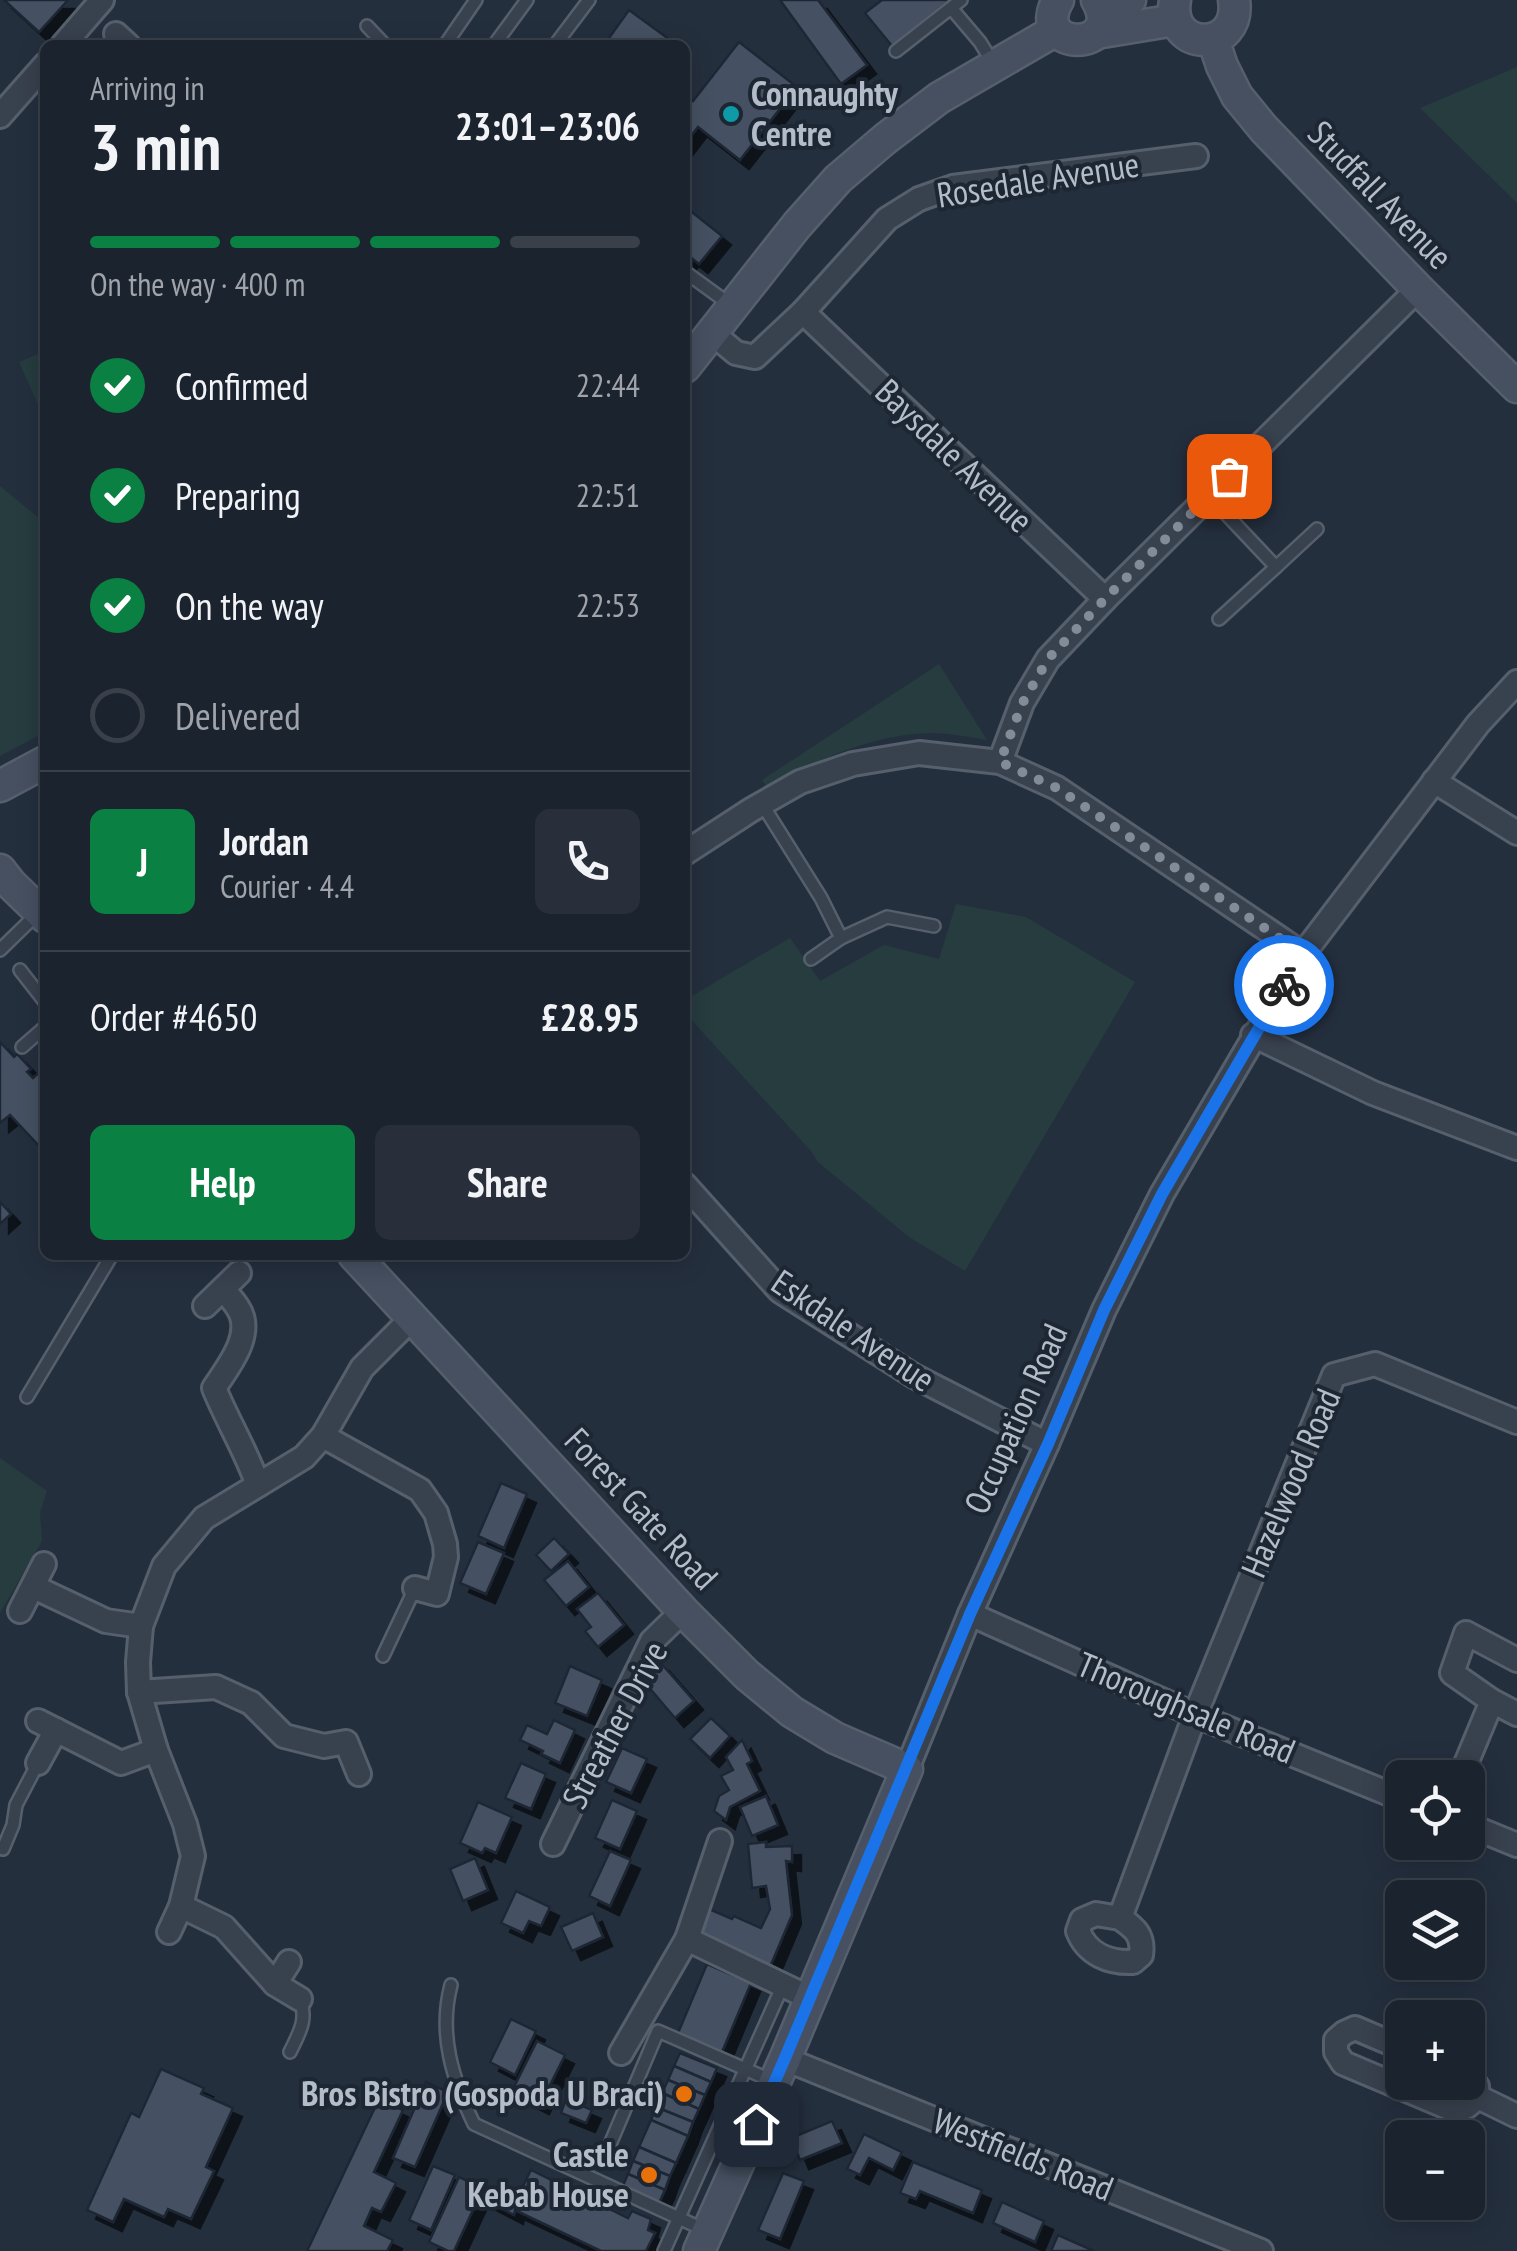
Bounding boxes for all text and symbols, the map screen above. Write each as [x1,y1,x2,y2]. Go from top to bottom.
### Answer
text: Arriving in [90,67,205,109]
place label: Connaughty Centre [751,70,899,156]
text: 23:01–23:06 [455,101,640,150]
marker: Connaughty Centre [720,103,742,125]
text: 3 min [90,104,221,188]
street label: Studfall Avenue [1298,110,1463,278]
street label: Rosedale Avenue [934,140,1142,218]
text: On the way · 400 m [90,263,305,305]
icon: check [90,358,145,413]
text: Confirmed [175,361,308,410]
text: 22:44 [576,364,640,406]
street label: Baysdale Avenue [866,368,1043,542]
pin [1187,434,1272,519]
icon: bag [1202,449,1257,504]
icon: check [90,468,145,523]
text: Preparing [175,471,301,520]
text: 22:51 [576,474,640,516]
icon: check [90,578,145,633]
text: On the way [175,581,323,630]
text: 22:53 [576,584,640,626]
text: Delivered [175,691,301,740]
button: phone [535,809,640,914]
text: Jordan [220,816,309,865]
text: J [137,837,148,886]
text: Courier · 4.4 [220,865,354,907]
courier [1234,935,1334,1035]
icon: bike [1257,958,1312,1013]
text: Order #4650 [90,992,257,1041]
text: £28.95 [541,992,640,1041]
button: Help [90,1125,355,1240]
button: Share [375,1125,640,1240]
street label: Eskdale Avenue [763,1259,944,1402]
street label: Occupation Road [953,1317,1077,1521]
street label: Hazelwood Road [1230,1381,1350,1584]
street label: Forest Gate Road [555,1418,728,1599]
street label: Streather Drive [551,1633,677,1816]
street label: Thoroughsale Road [1071,1641,1302,1774]
map controls [1385,1760,1485,2220]
button: locate [1385,1760,1485,1860]
button: layers [1385,1880,1485,1980]
button: + [1385,2000,1485,2100]
place label: Bros Bistro (Gospoda U Braci) [301,2070,664,2116]
pin [714,2082,799,2167]
marker: Bros Bistro (Gospoda U Braci) [673,2083,695,2105]
icon: home [729,2097,784,2152]
street label: Westfields Road [927,2097,1120,2211]
button: − [1385,2120,1485,2220]
place label: Castle Kebab House [468,2131,629,2217]
marker: Castle Kebab House [638,2164,660,2186]

